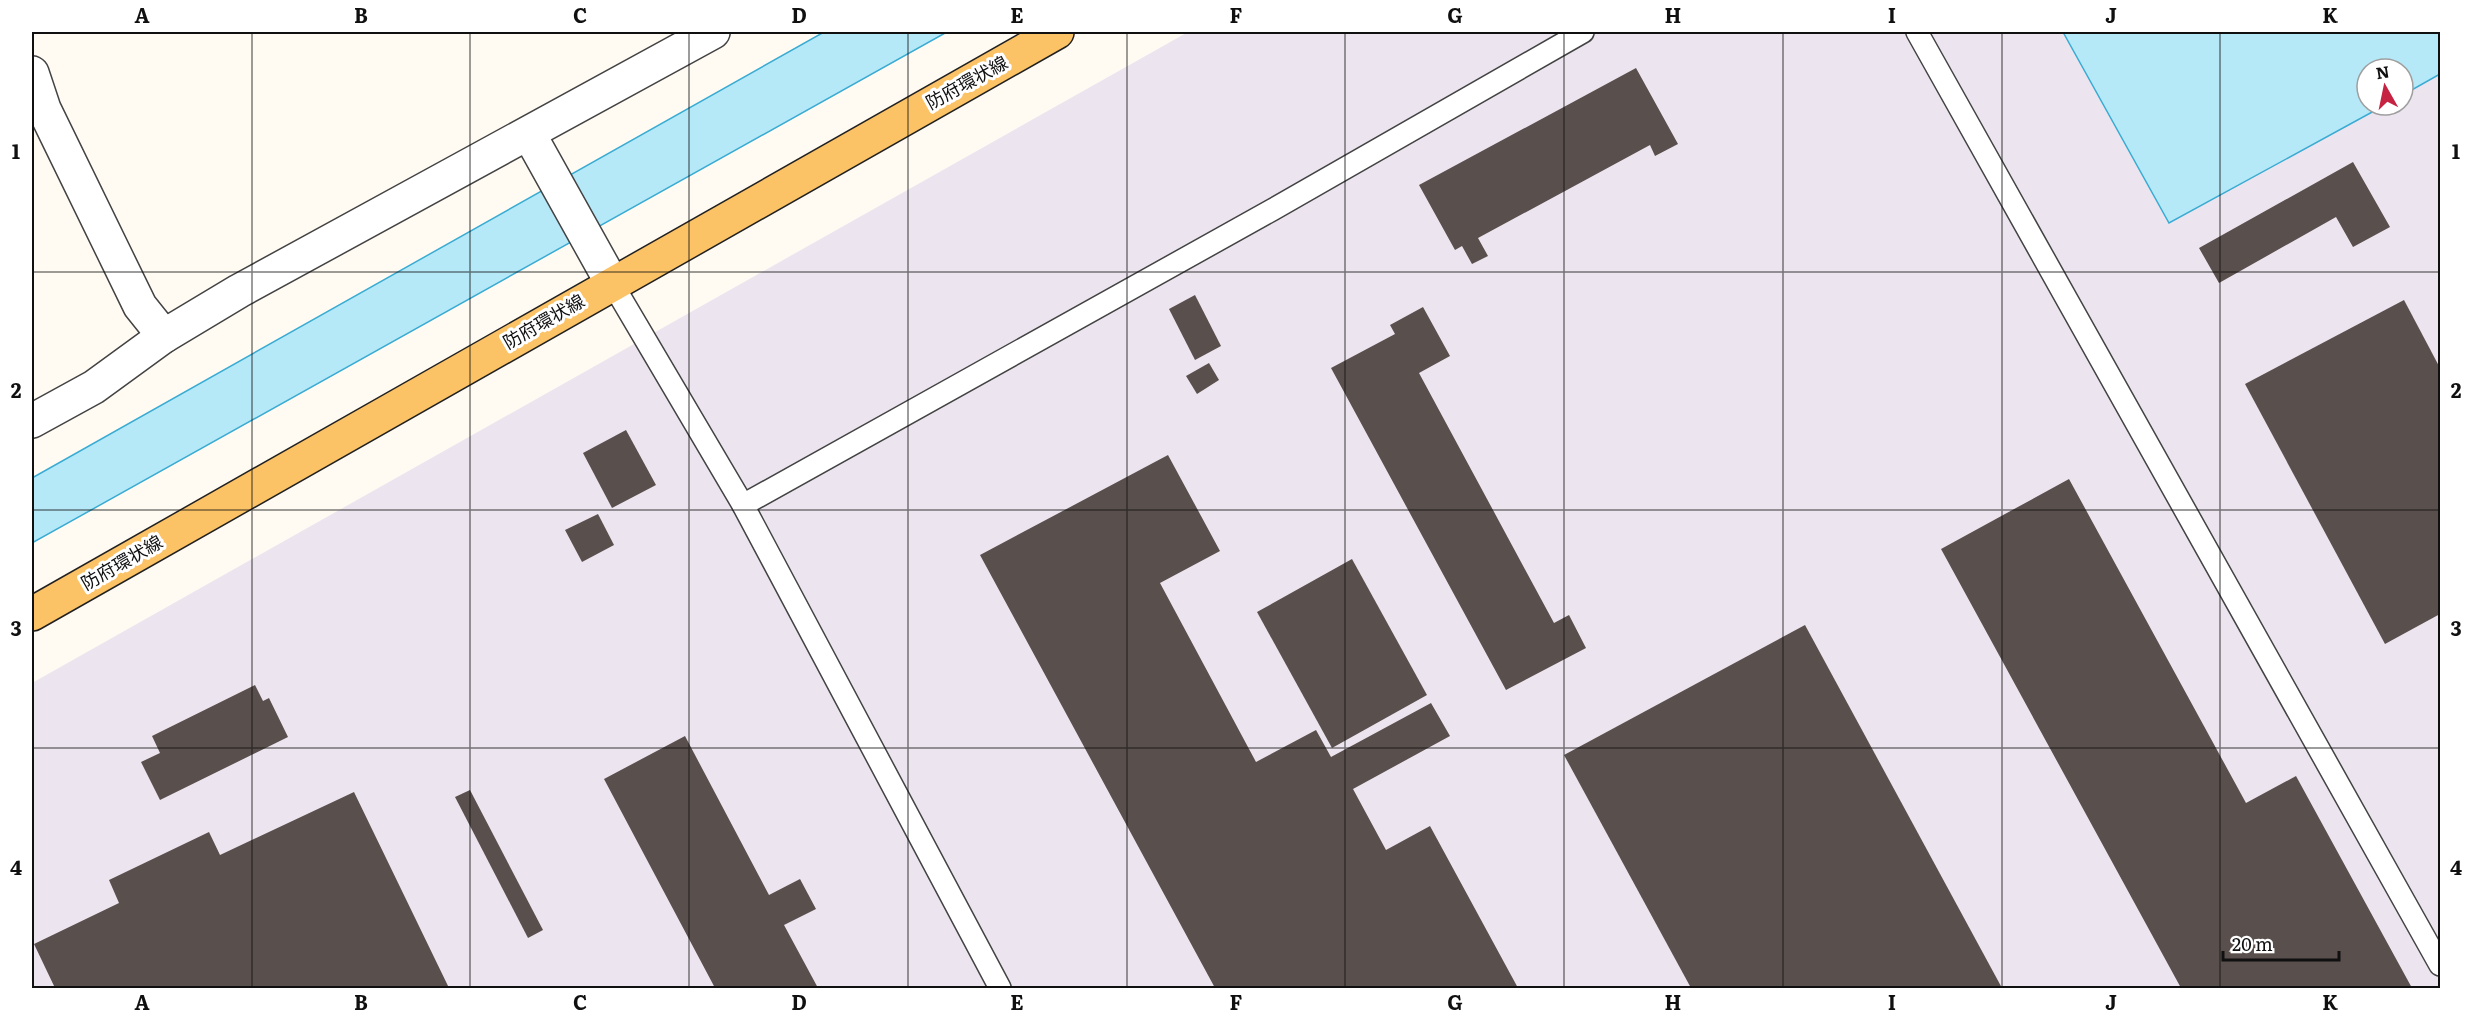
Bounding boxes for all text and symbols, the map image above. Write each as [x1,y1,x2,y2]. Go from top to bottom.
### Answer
text: A [134,0,150,29]
text: B [354,0,368,29]
text: C [573,0,587,29]
text: D [791,0,807,29]
text: E [1010,0,1024,29]
text: F [1230,0,1243,29]
text: G [1447,0,1463,29]
text: H [1665,0,1681,29]
text: I [1888,0,1896,29]
text: J [2105,0,2117,29]
text: K [2322,0,2338,29]
street label: 防府環状線 [920,48,1012,115]
north arrow [2355,57,2415,117]
text: N [2374,58,2391,84]
text: 1 [12,135,20,165]
text: 1 [2452,135,2460,165]
street label: 防府環状線 [498,287,589,355]
text: 2 [11,374,22,404]
text: 2 [2451,374,2462,404]
street label: 防府環状線 [76,528,167,596]
text: 3 [10,612,22,642]
text: 3 [2450,612,2462,642]
text: 4 [10,851,22,881]
text: 4 [2450,851,2462,881]
scale bar [2223,924,2338,962]
text: 20 m [2232,930,2273,957]
text: A [134,986,150,1016]
text: B [354,986,368,1016]
text: C [573,986,587,1016]
text: D [791,986,807,1016]
text: E [1010,986,1024,1016]
text: F [1230,986,1243,1016]
text: G [1447,986,1463,1016]
text: H [1665,986,1681,1016]
text: I [1888,986,1896,1016]
text: J [2105,986,2117,1016]
text: K [2322,986,2338,1016]

